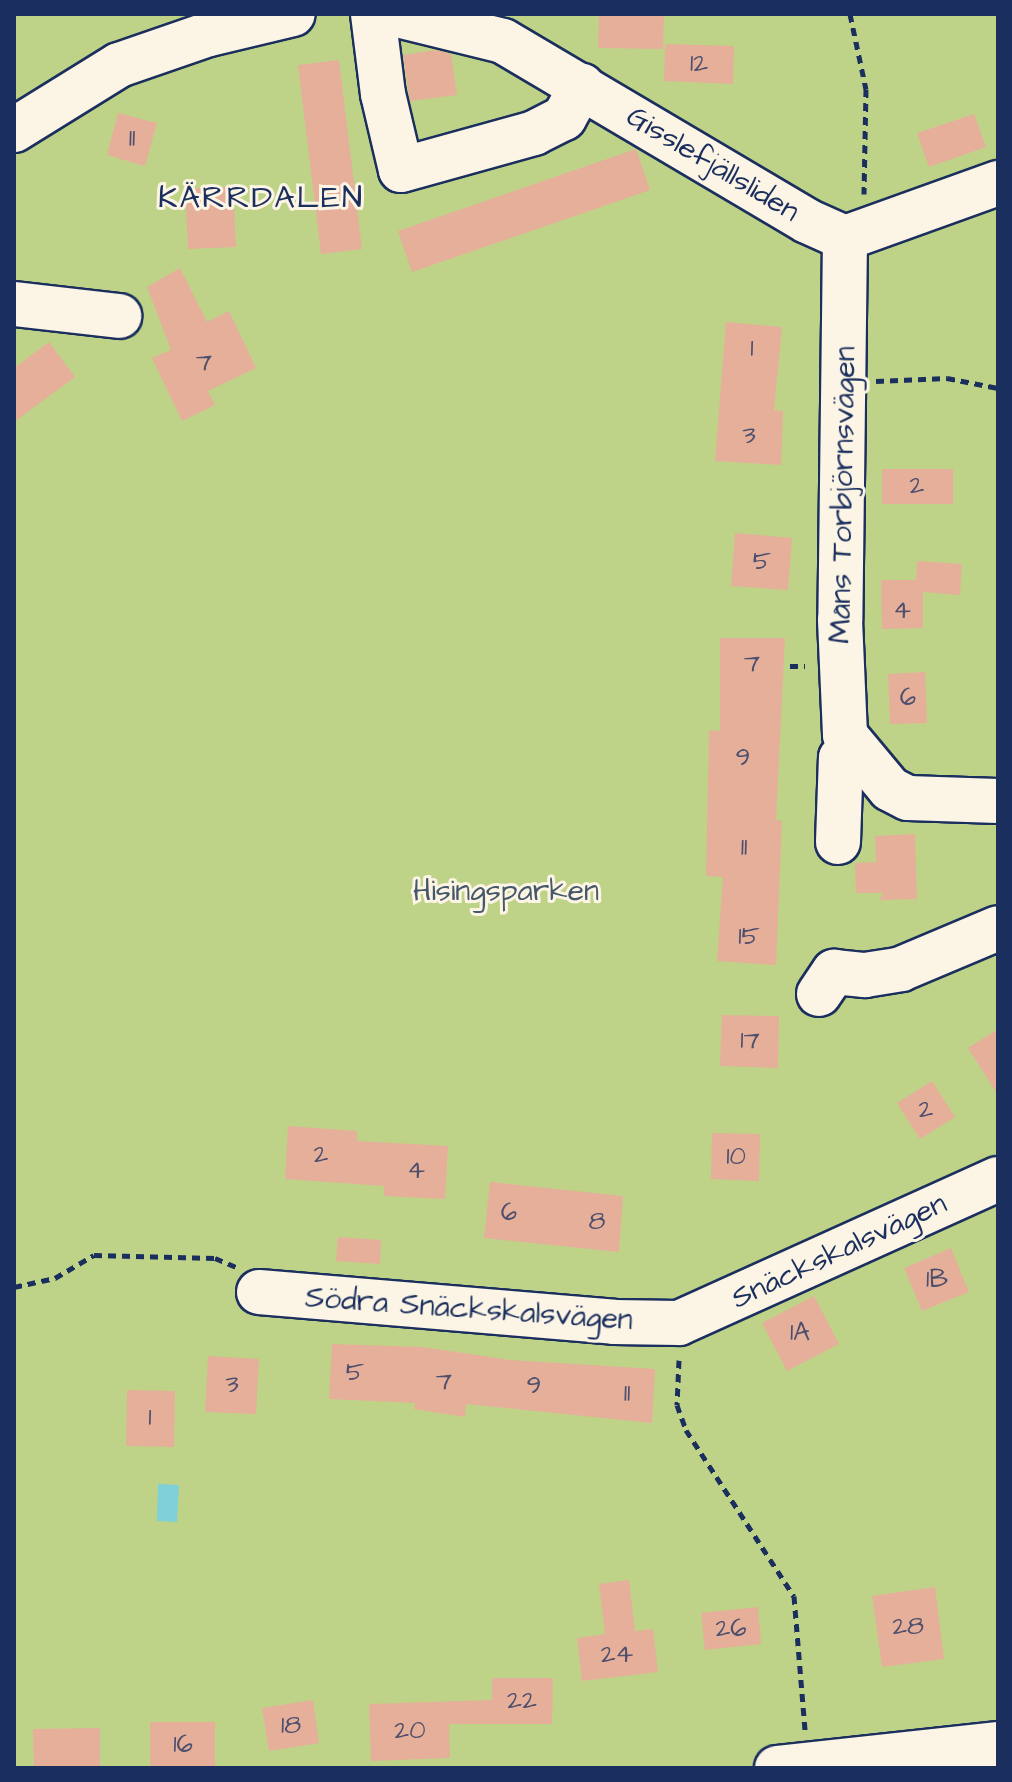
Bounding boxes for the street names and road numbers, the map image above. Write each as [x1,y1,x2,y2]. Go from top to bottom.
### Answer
street label: Gisslefjällsliden [620,98,806,230]
street label: Måns Torbjörnsvägen [822,346,864,644]
street label: Snäckskalsvägen [726,1185,952,1317]
street label: Södra Snäckskalsvägen [304,1280,634,1338]

